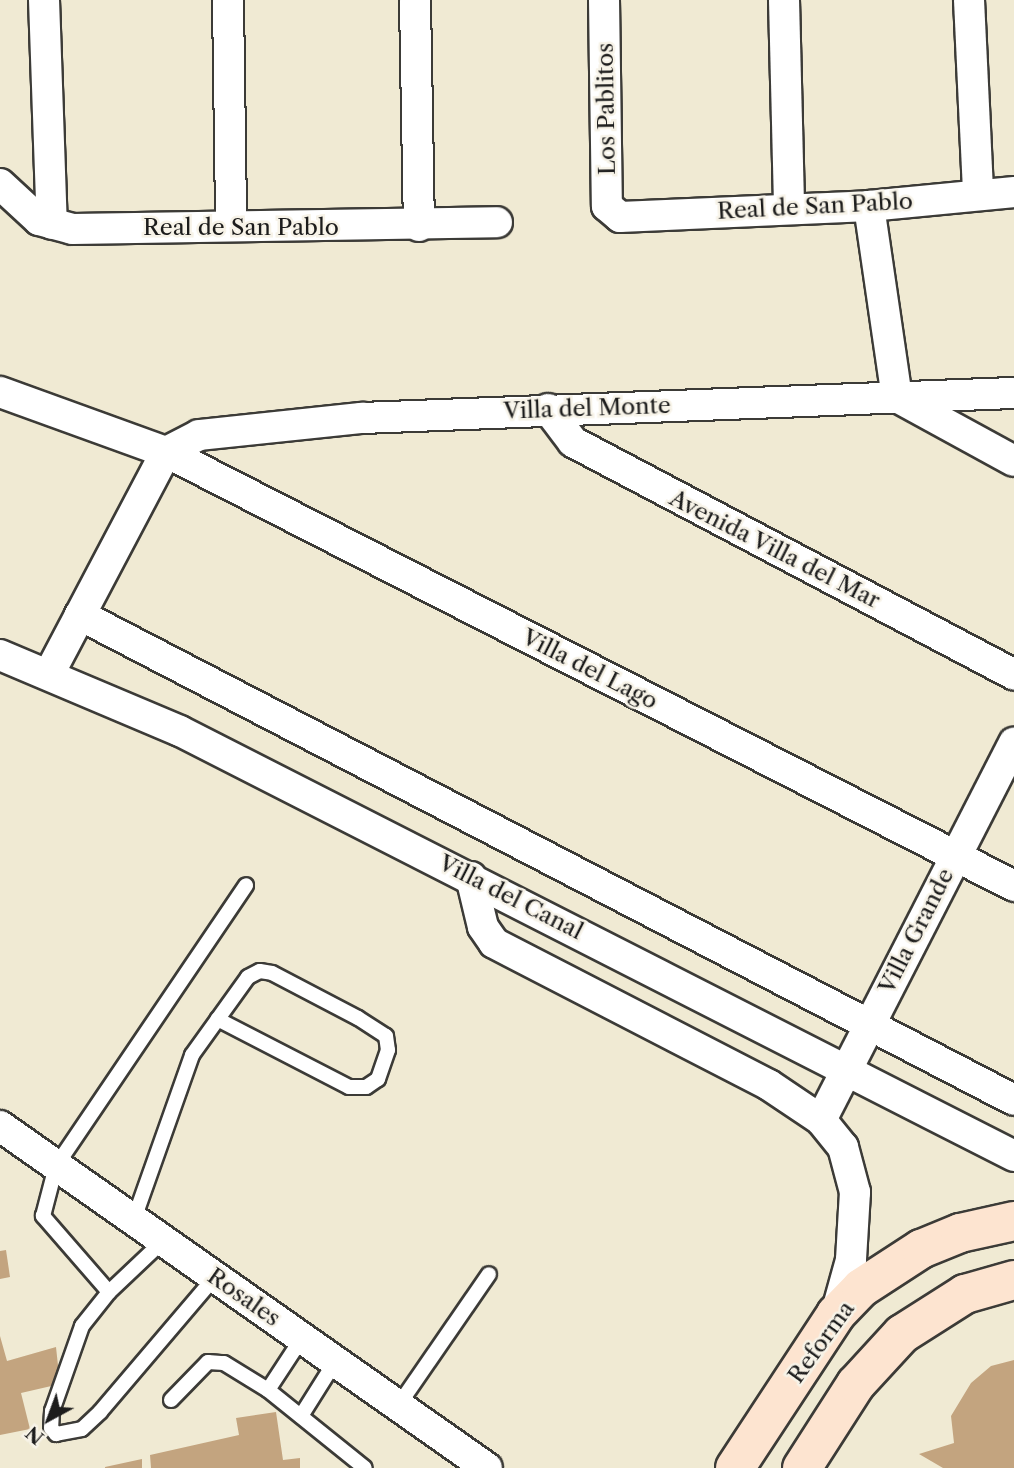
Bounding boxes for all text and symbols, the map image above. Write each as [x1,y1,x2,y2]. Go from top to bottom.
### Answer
street label: Los Pablitos [591,43,621,175]
street label: Real de San Pablo [717,187,913,225]
street label: Real de San Pablo [143,213,339,241]
street label: Villa del Monte [503,391,671,425]
street label: Avenida Villa del Mar [664,484,886,614]
street label: Villa del Lago [517,623,663,715]
street label: Villa del Canal [434,849,588,945]
street label: Villa Grande [873,864,959,998]
street label: Rosales [202,1262,286,1332]
street label: Reforma [782,1296,860,1388]
north arrow [14,1384,84,1454]
text: N [21,1421,49,1449]

